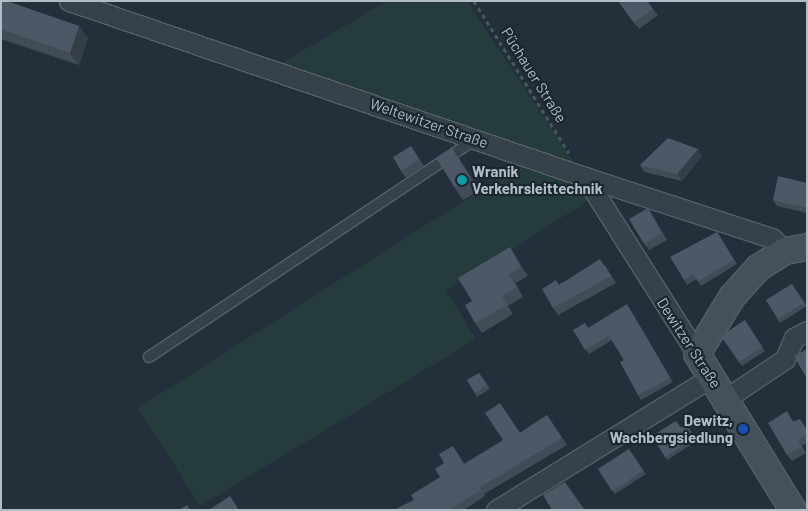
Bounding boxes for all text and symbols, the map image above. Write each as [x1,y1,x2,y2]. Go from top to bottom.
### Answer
street label: Püchauer Straße [498,24,570,126]
street label: Weltewitzer Straße [368,94,490,152]
place label: Wranik Verkehrsleittechnik [472,162,603,197]
marker: Wranik Verkehrsleittechnik [456,174,468,186]
street label: Dewitzer Straße [653,295,725,391]
place label: Dewitz, Wachbergsiedlung [610,411,733,446]
marker: Dewitz, Wachbergsiedlung [737,423,749,435]

